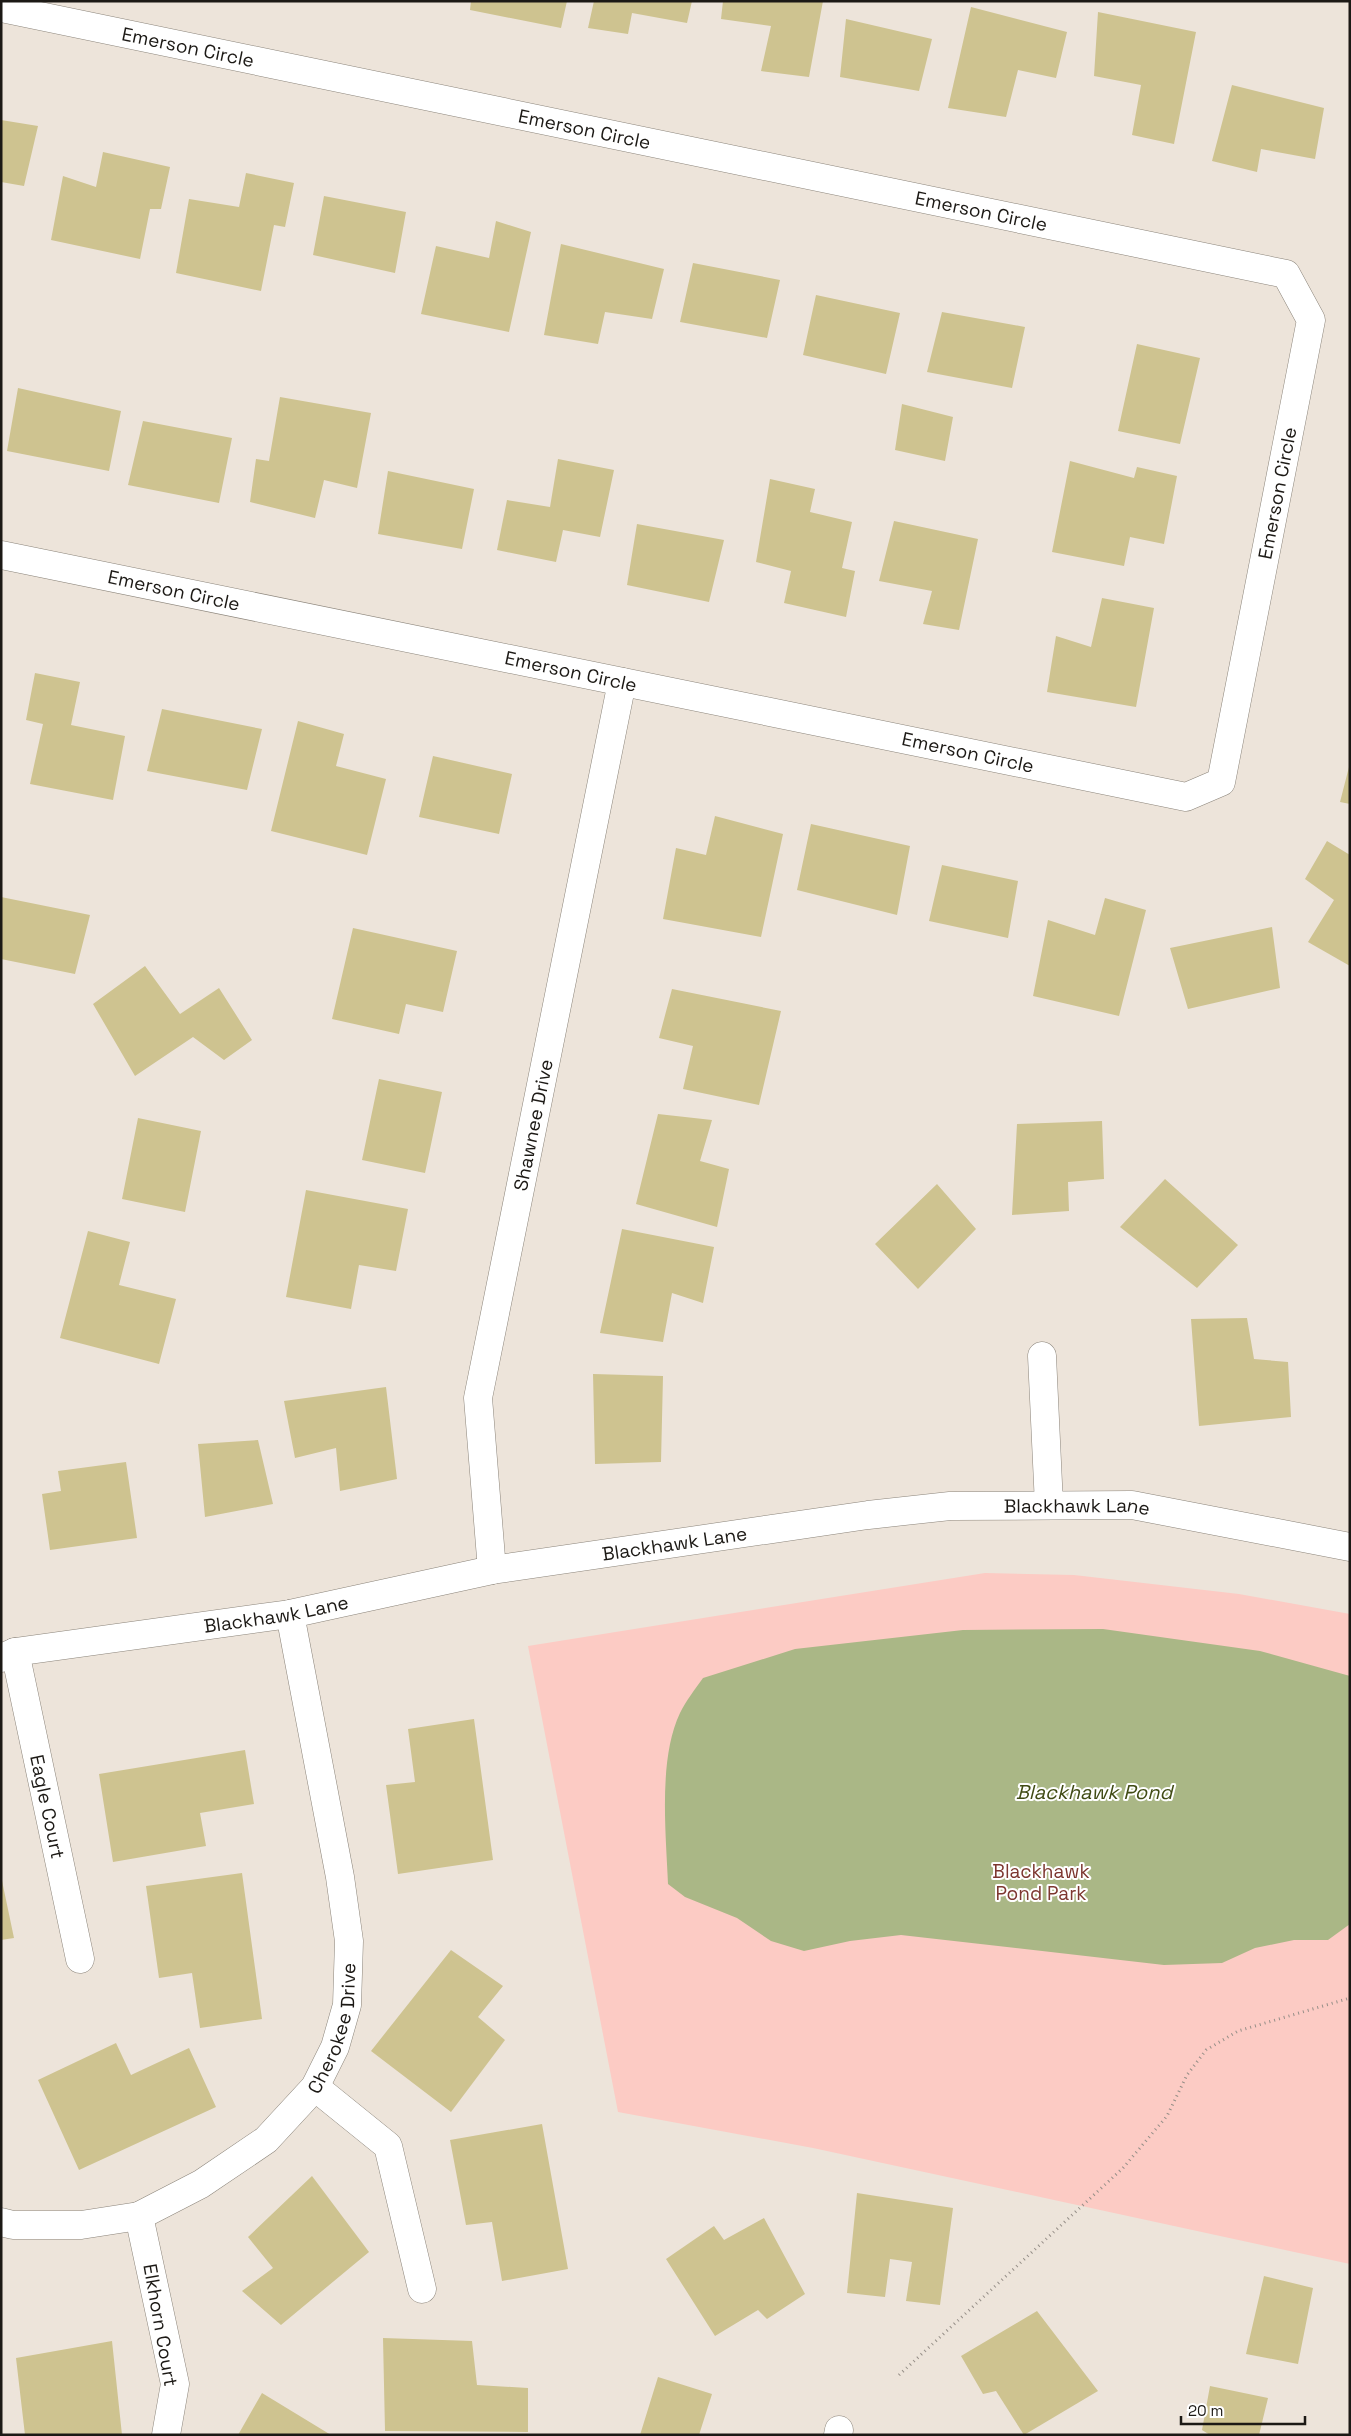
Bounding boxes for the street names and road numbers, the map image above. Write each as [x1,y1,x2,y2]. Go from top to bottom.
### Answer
street label: Emerson Circle [120,21,256,73]
street label: Emerson Circle [516,103,653,155]
street label: Emerson Circle [913,186,1050,237]
street label: Emerson Circle [1252,425,1303,561]
street label: Emerson Circle [106,564,242,617]
street label: Emerson Circle [503,645,639,698]
street label: Emerson Circle [900,726,1036,779]
street label: Shawnee Drive [508,1057,559,1193]
street label: Blackhawk Lane [1004,1492,1152,1521]
street label: Blackhawk Lane [600,1521,749,1567]
street label: Blackhawk Lane [202,1590,351,1639]
street label: Eagle Court [24,1752,70,1861]
street label: Cherokee Drive [302,1962,361,2098]
street label: Elkhorn Court [137,2262,184,2388]

